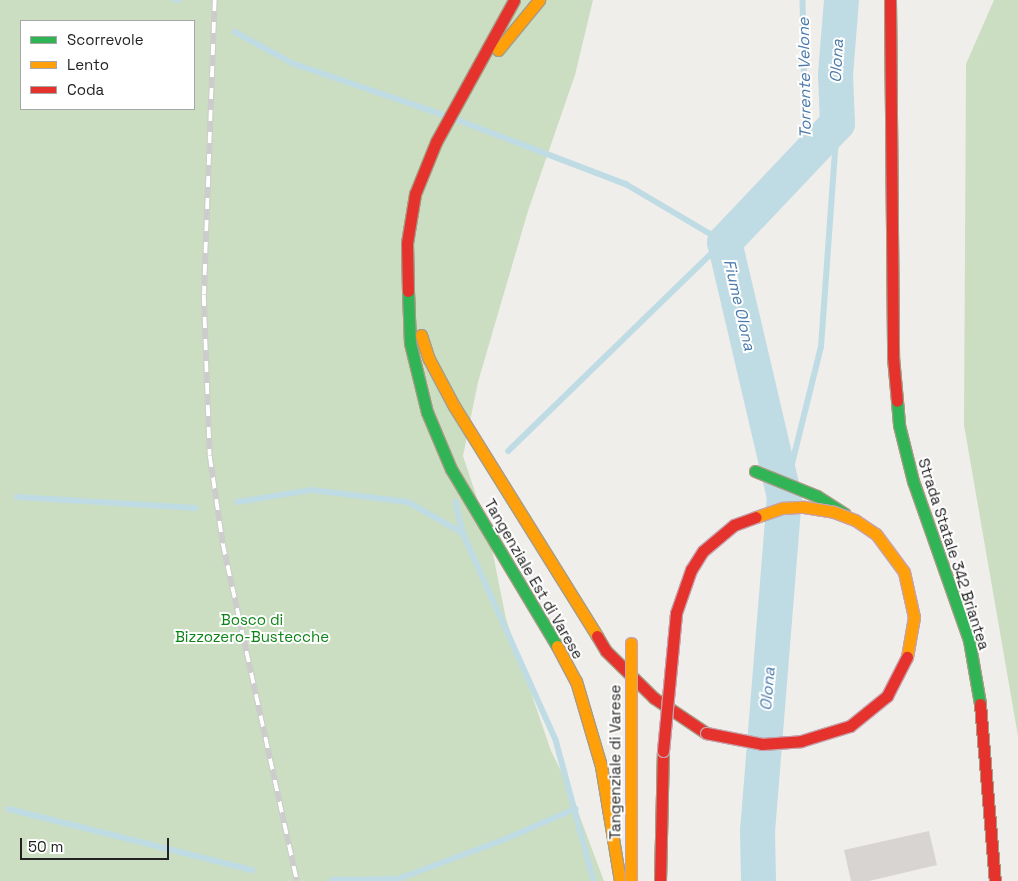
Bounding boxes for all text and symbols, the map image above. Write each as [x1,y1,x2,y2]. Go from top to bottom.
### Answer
water label: Torrente Velone [794,17,816,139]
legend [20,20,195,110]
text: Scorrevole [67,30,144,49]
water label: Olona [826,39,848,83]
text: Lento [67,55,109,74]
text: Coda [67,80,104,99]
water label: Fiume Olona [719,257,759,353]
street label: Strada Statale 342 Briantea [914,456,994,652]
street label: Tangenziale Est di Varese [481,496,587,662]
park label: Bosco di Bizzozero-Bustecche [175,610,329,645]
water label: Olona [757,666,779,712]
street label: Tangenziale di Varese [606,684,624,840]
scale bar [22,828,171,860]
text: 50 m [28,837,63,856]

